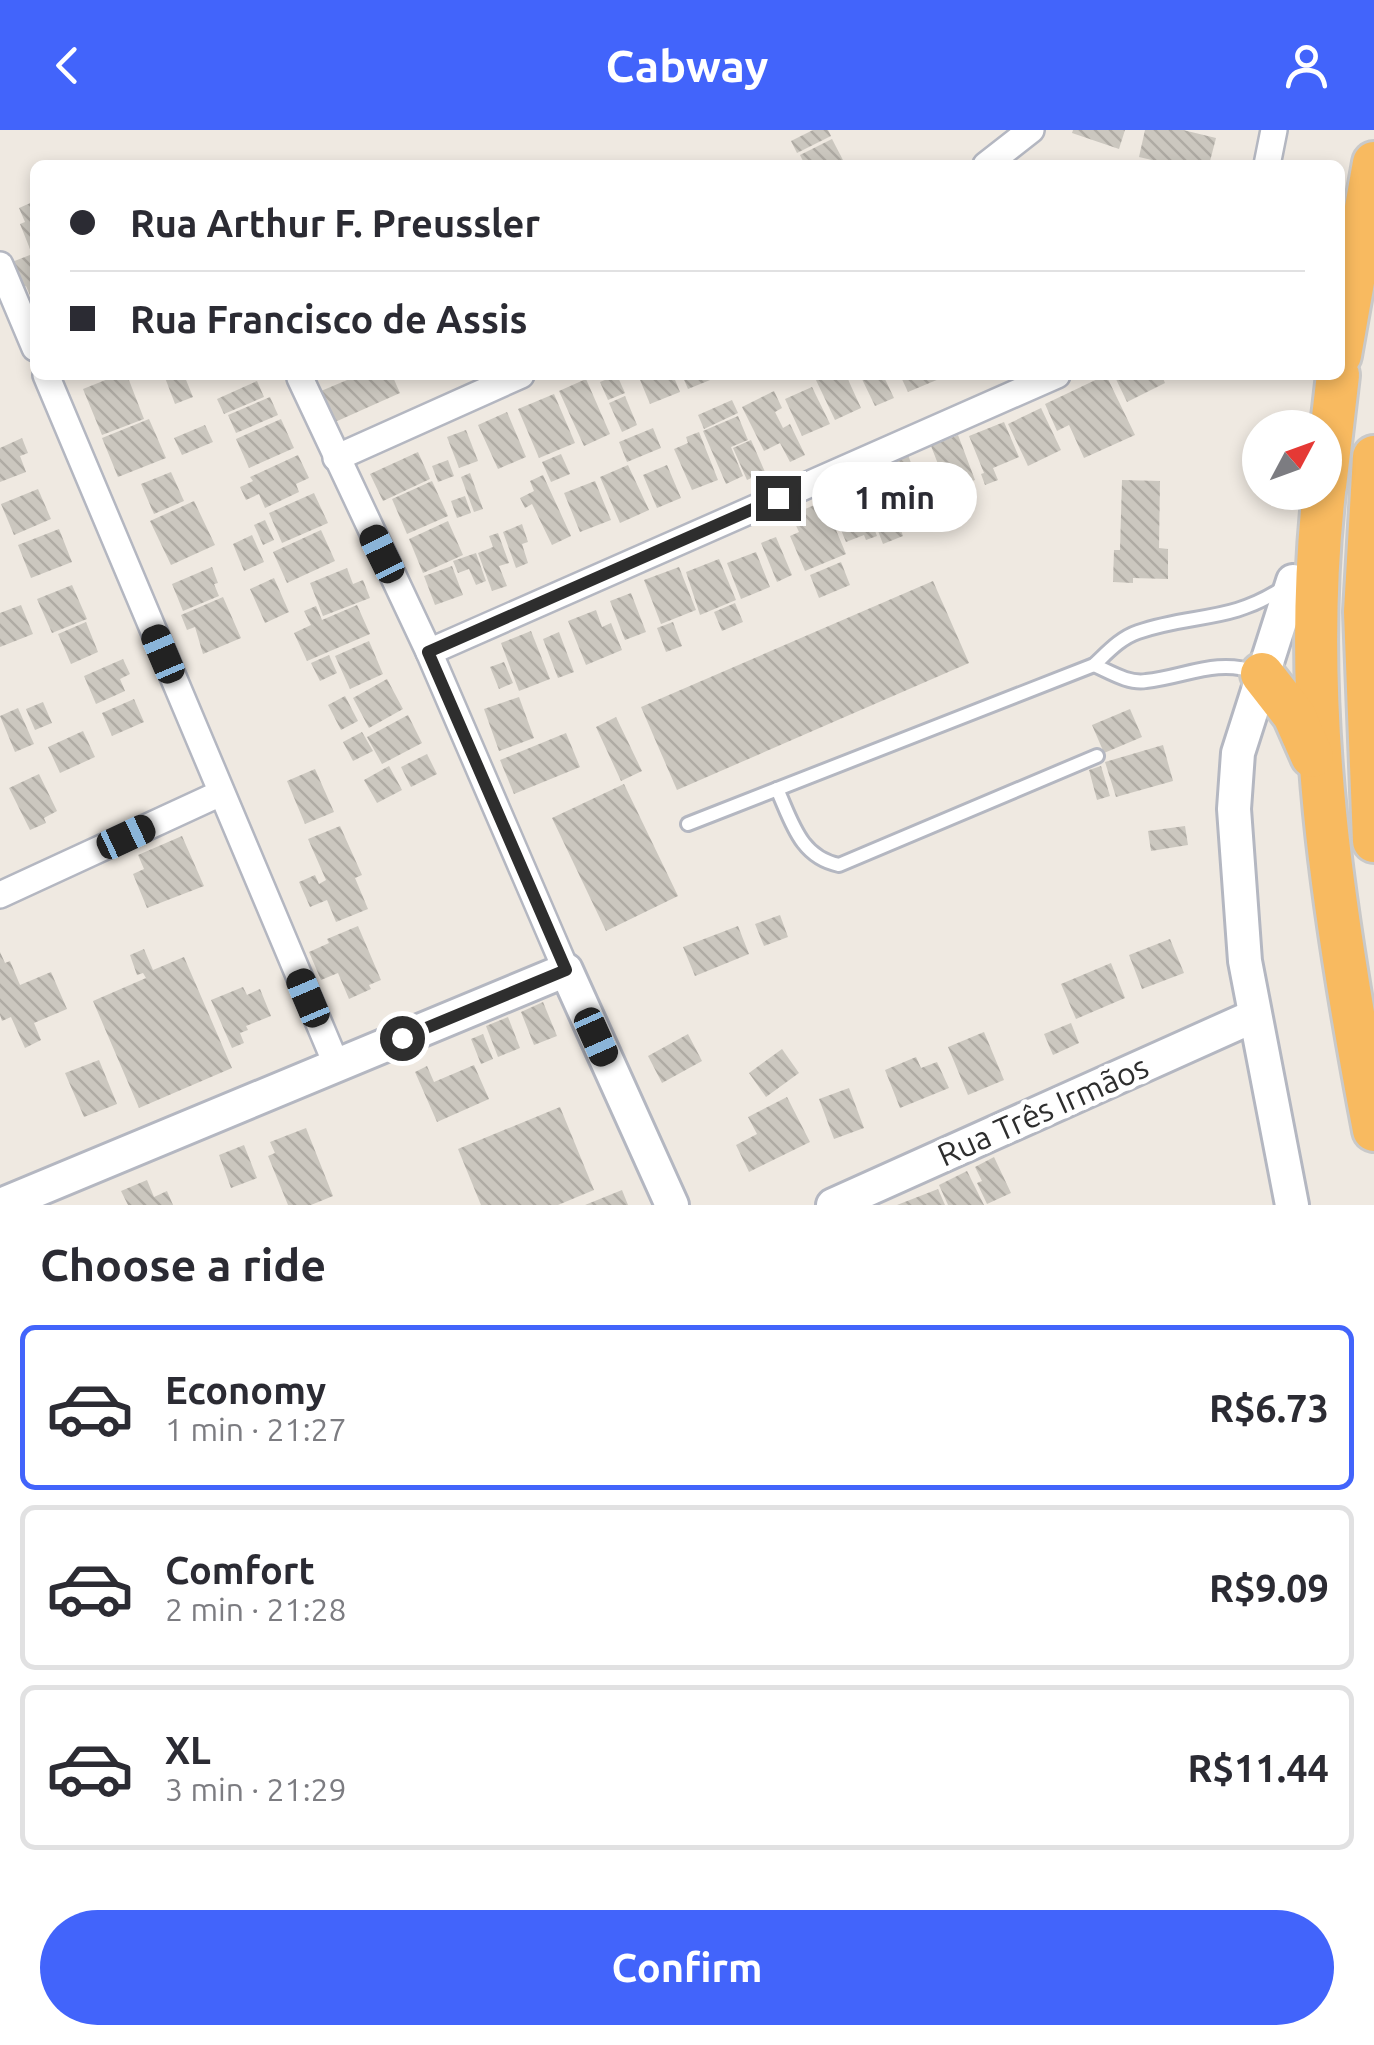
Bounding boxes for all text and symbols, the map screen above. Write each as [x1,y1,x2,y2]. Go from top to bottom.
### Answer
icon: back [40,38,95,93]
icon: person [1279,38,1334,93]
text: Cabway [606,40,768,91]
text: Rua Arthur F. Preussler [130,202,540,244]
text: Rua Francisco de Assis [130,298,527,340]
north arrow [1242,410,1342,510]
map controls [1242,410,1342,510]
callout: 1 min [813,463,978,533]
route end [756,476,801,521]
text: 1 min [854,479,935,515]
car [355,520,409,588]
car [137,621,189,687]
car [92,811,160,863]
car [282,965,334,1031]
car [570,1003,622,1071]
route start [380,1016,425,1061]
street label: Rua Três Irmãos [932,1048,1153,1173]
text: Choose a ride [40,1239,326,1290]
icon: car [45,1363,135,1453]
text: Economy [165,1369,326,1411]
text: R$6.73 [1209,1387,1329,1429]
text: 1 min · 21:27 [165,1411,347,1447]
icon: car [45,1543,135,1633]
text: Comfort [165,1549,315,1591]
text: R$9.09 [1209,1567,1329,1609]
text: 2 min · 21:28 [165,1591,347,1627]
icon: car [45,1723,135,1813]
text: XL [165,1729,211,1771]
text: R$11.44 [1188,1747,1329,1789]
text: 3 min · 21:29 [165,1771,347,1807]
button: Confirm [40,1910,1334,2025]

